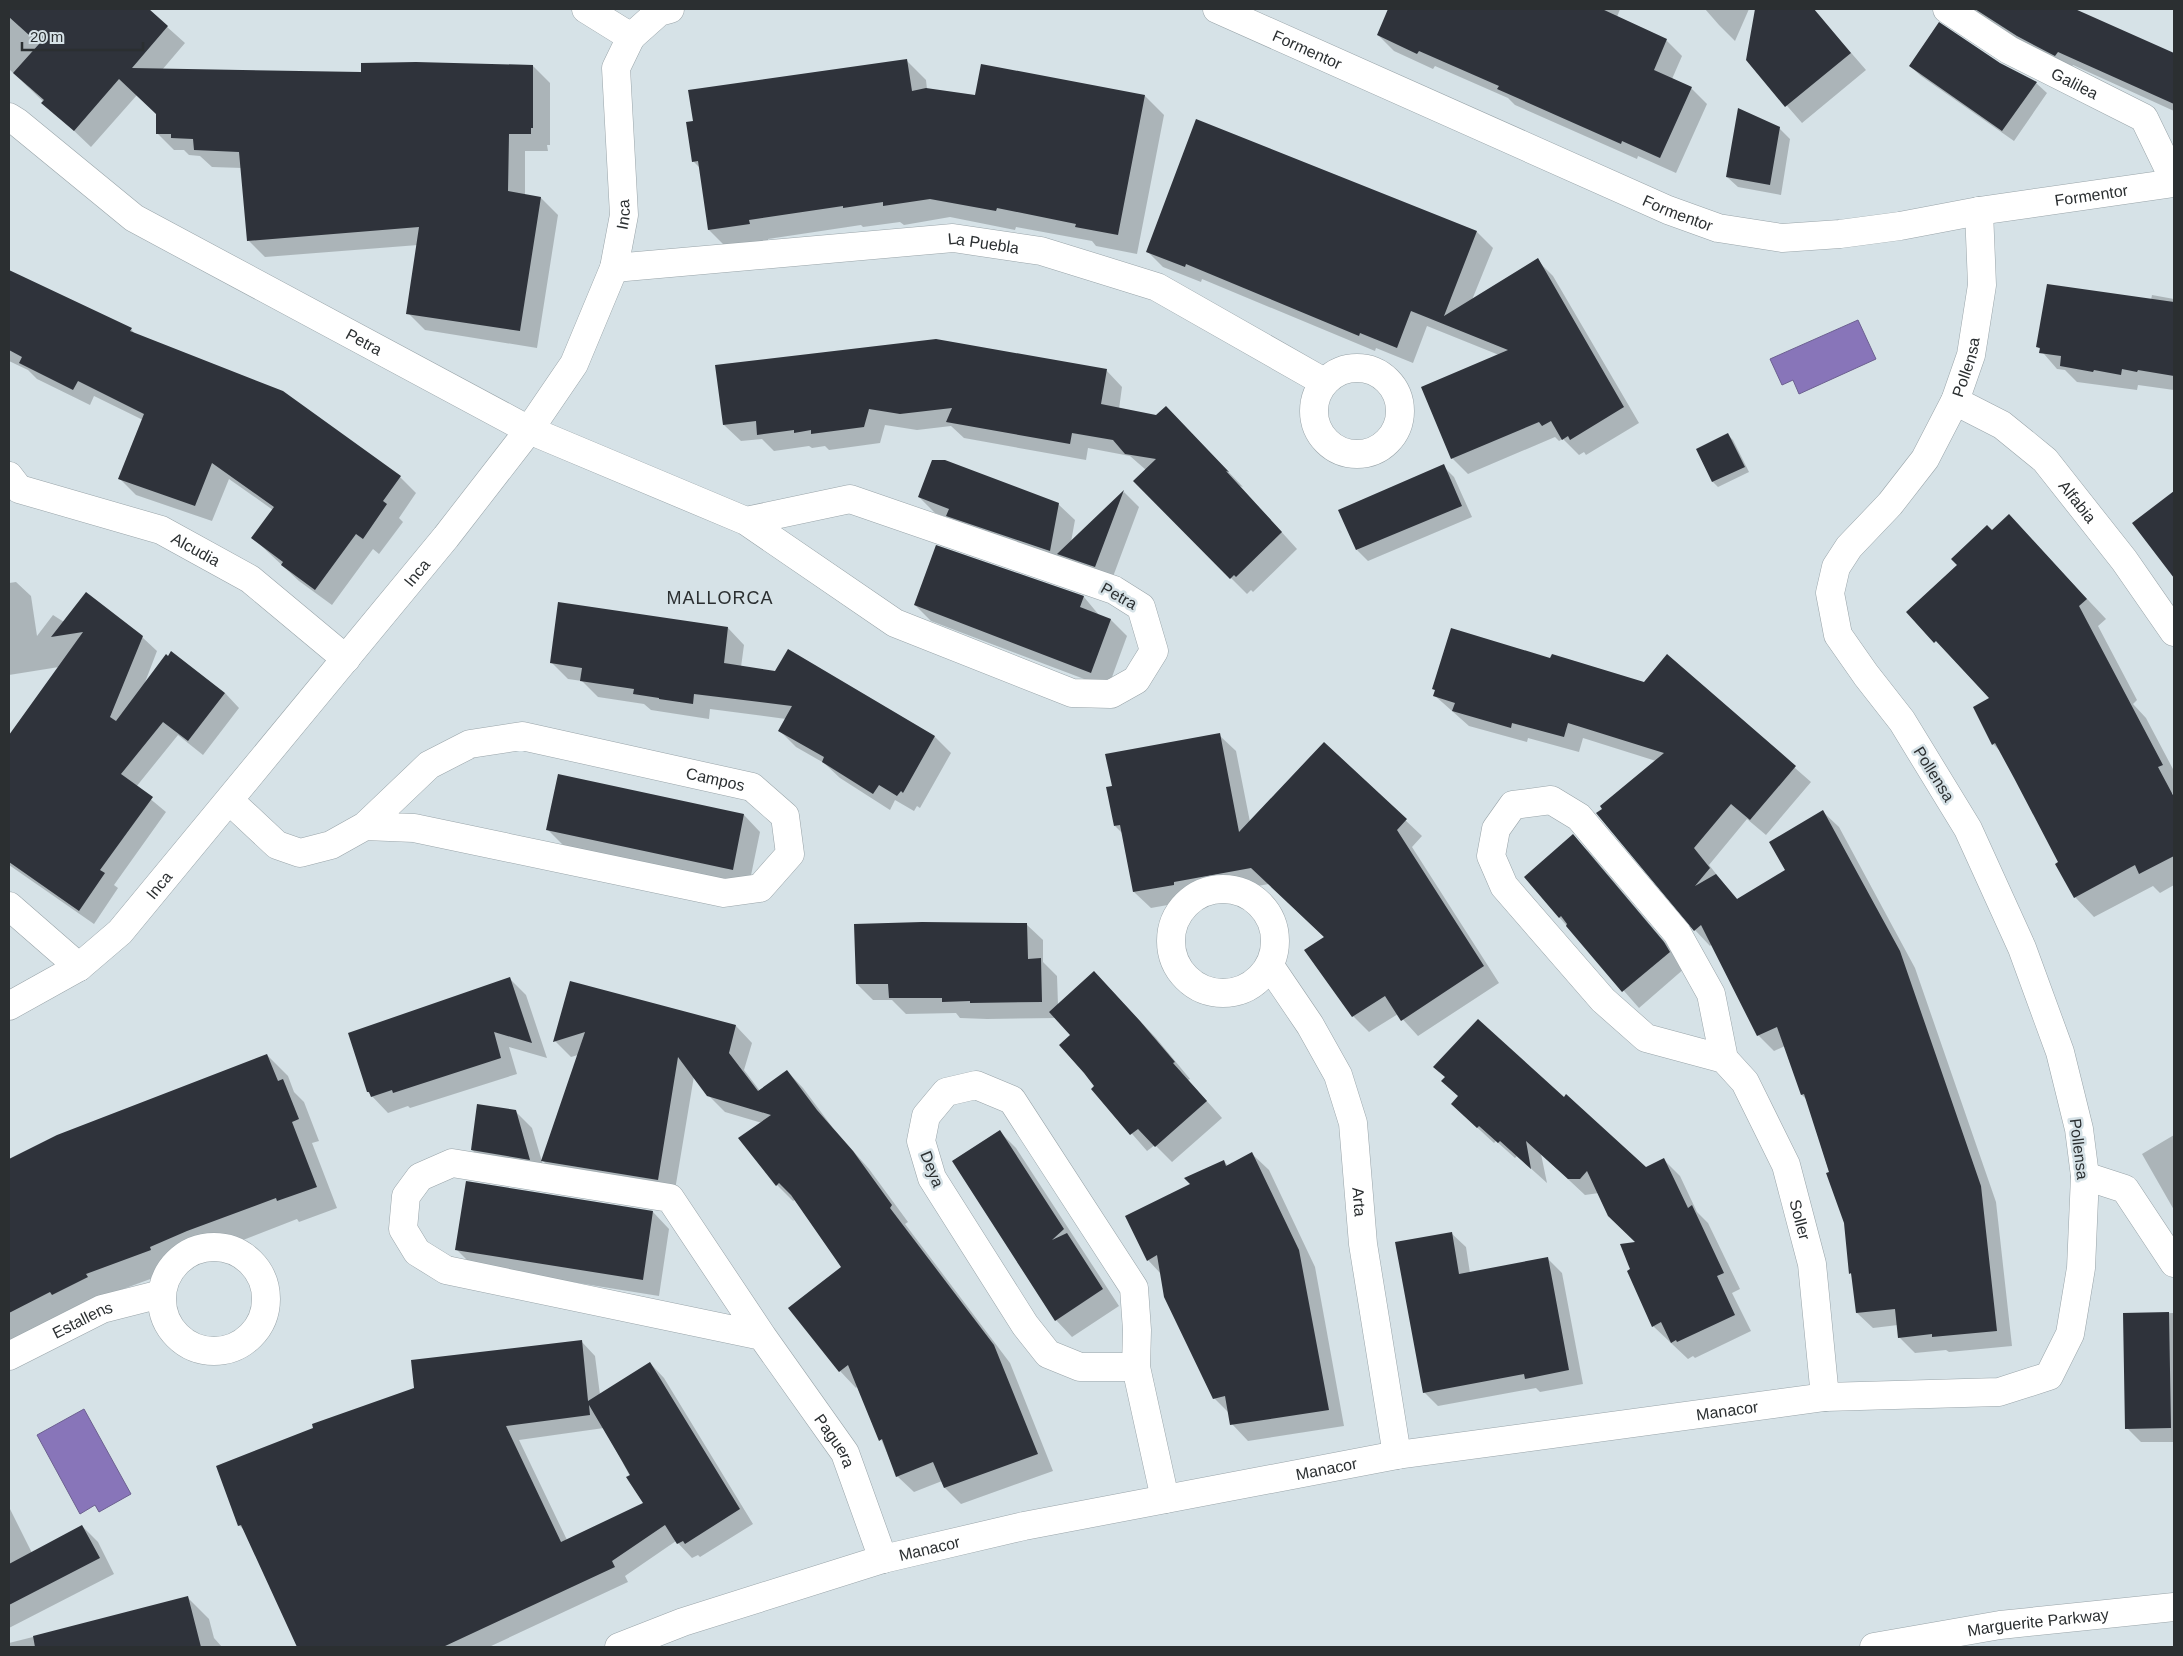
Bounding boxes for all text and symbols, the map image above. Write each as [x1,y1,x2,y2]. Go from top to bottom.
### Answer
scale bar [22,20,144,52]
street label: Formentor [1270,27,1345,72]
text: 20 m [30,28,63,45]
street label: Galilea [2049,64,2101,102]
street label: Formentor [2053,181,2130,209]
street label: Formentor [1640,191,1716,234]
street label: Inca [613,199,633,231]
street label: La Puebla [947,229,1020,256]
street label: Petra [343,325,385,358]
street label: Pollensa [1949,336,1982,399]
street label: Alfabia [2056,477,2100,526]
street label: Alcudia [169,529,223,569]
street label: Inca [400,555,433,590]
street label: Petra [1098,579,1140,613]
district label: MALLORCA [666,588,774,608]
street label: Pollensa [1911,743,1958,805]
street label: Campos [685,764,746,794]
street label: Inca [143,868,175,902]
street label: Pollensa [2067,1118,2091,1181]
street label: Deya [917,1148,947,1190]
street label: Arta [1350,1187,1369,1217]
street label: Soller [1787,1198,1814,1242]
street label: Estallens [49,1298,114,1341]
street label: Manacor [1695,1398,1760,1423]
street label: Paguera [812,1411,858,1470]
street label: Manacor [1294,1454,1359,1483]
street label: Manacor [897,1533,962,1564]
street label: Marguerite Parkway [1966,1605,2110,1639]

